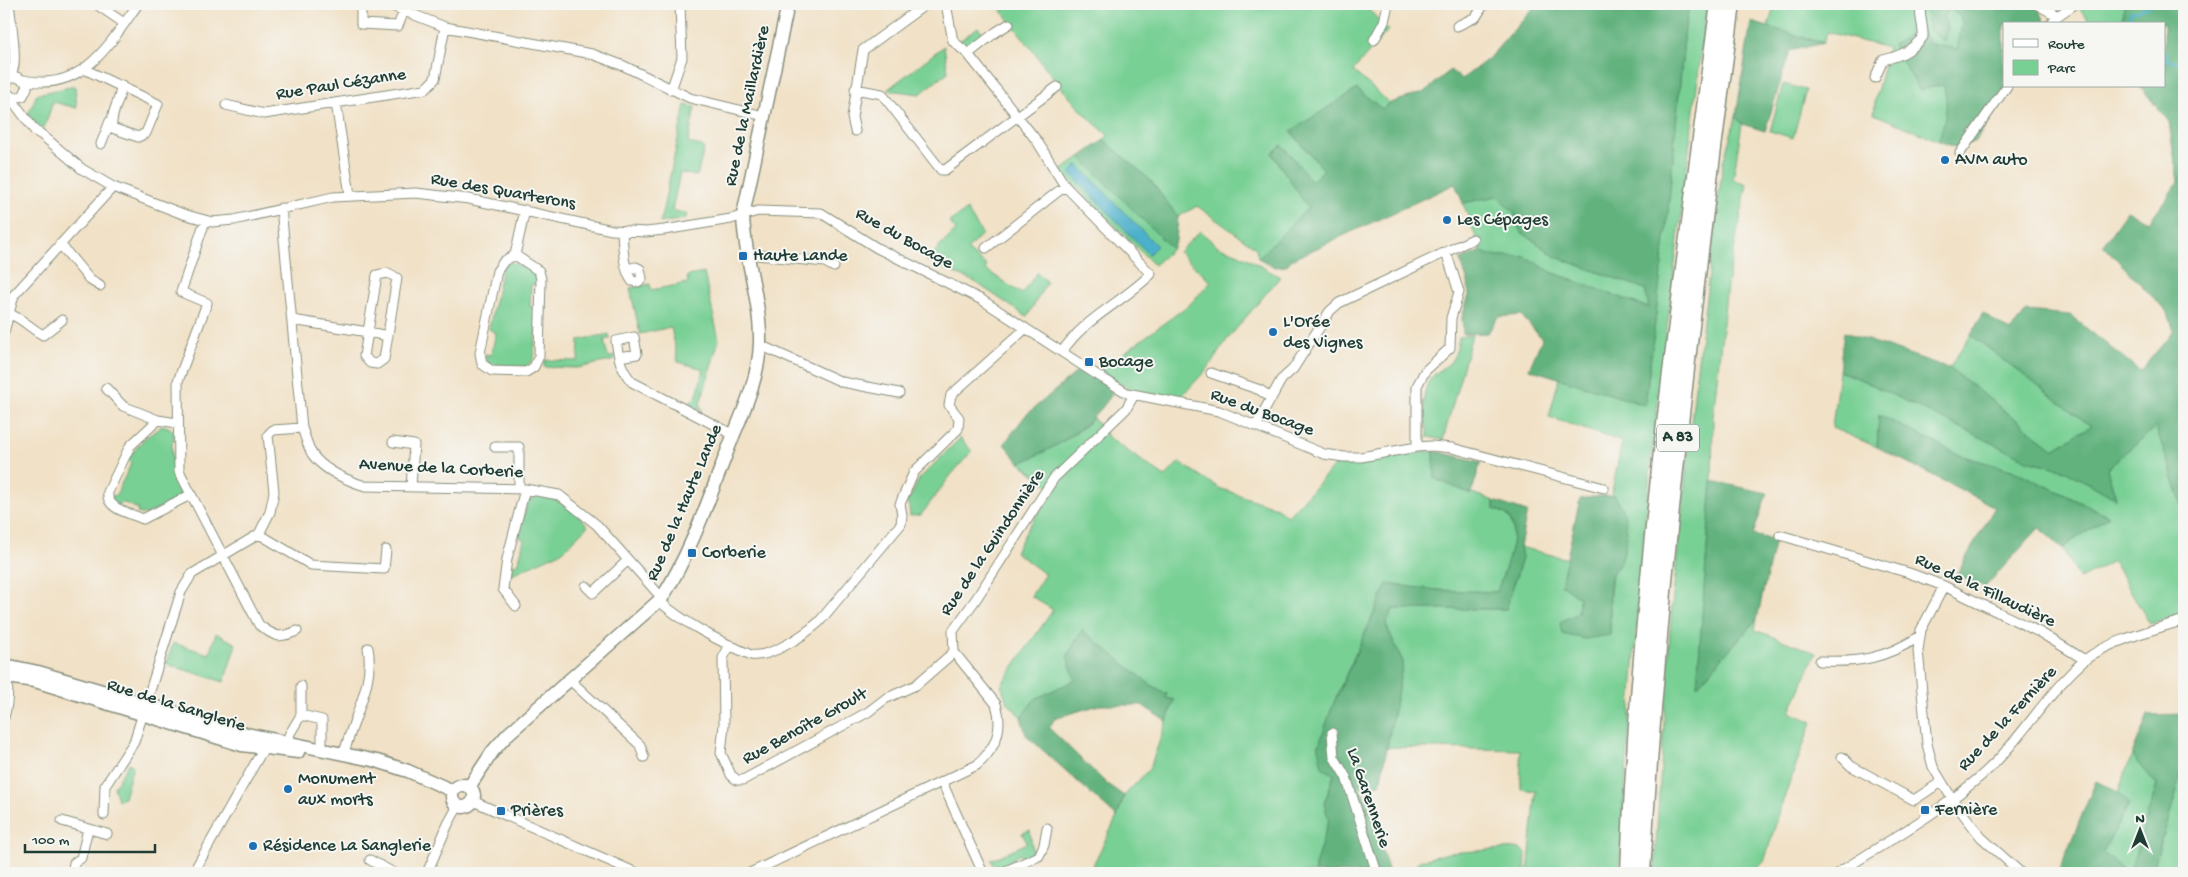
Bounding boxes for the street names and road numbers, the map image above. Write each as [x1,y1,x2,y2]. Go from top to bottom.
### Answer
street label: Rue de la Maillardière [721,23,775,188]
street label: Rue Paul Cézanne [274,64,408,106]
street label: Rue des Quarterons [429,169,578,215]
street label: Rue du Bocage [851,203,957,275]
street label: Rue du Bocage [1207,385,1317,442]
street label: Rue de la Haute Lande [642,421,728,585]
road number: A 83 [1657,424,1699,452]
street label: Avenue de la Corberie [358,454,524,484]
street label: Rue de la Guindonnière [936,465,1050,620]
street label: Rue de la Fillaudière [1911,549,2059,633]
street label: Rue de la Fernière [1954,662,2063,776]
street label: Rue de la Sanglerie [104,675,248,737]
street label: Rue Benoîte Groult [739,683,873,770]
street label: La Garennerie [1341,745,1395,851]

